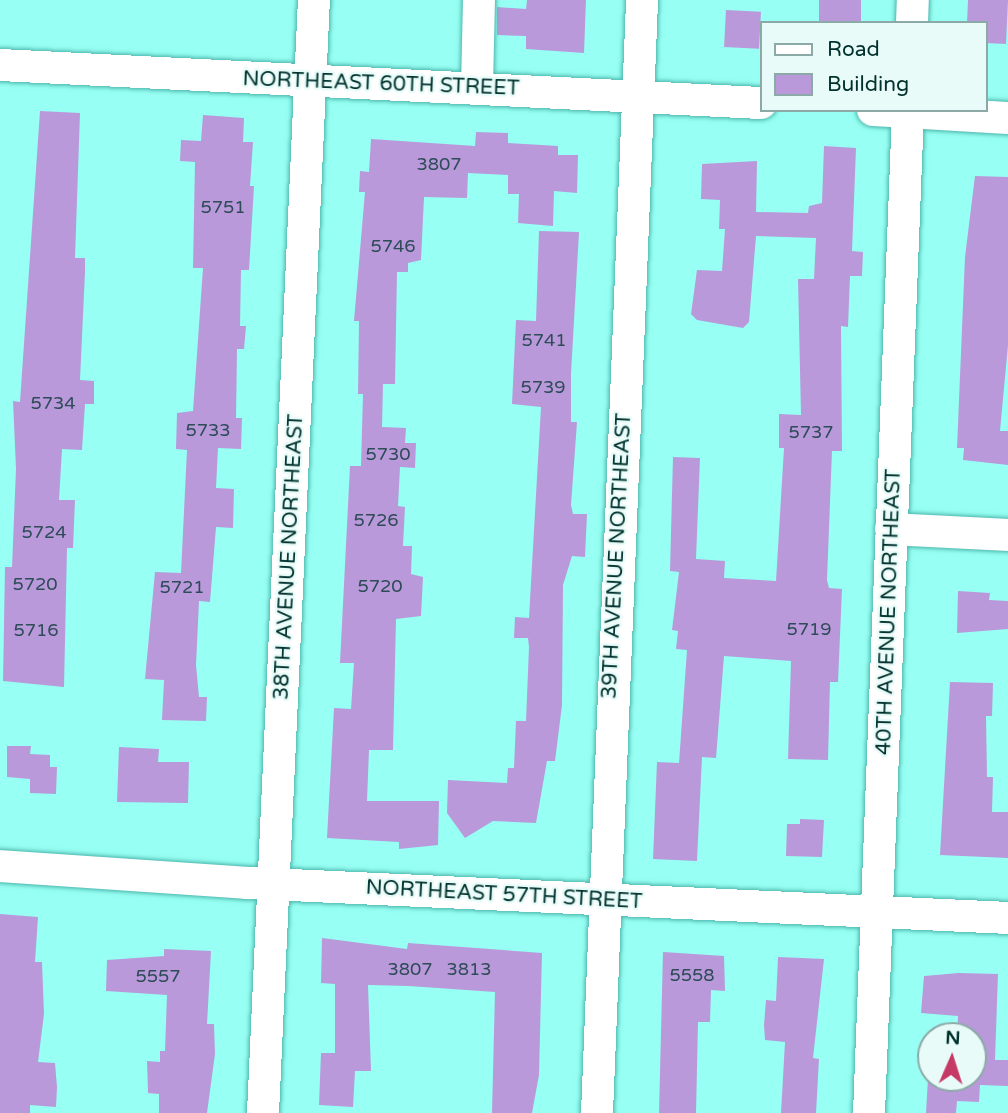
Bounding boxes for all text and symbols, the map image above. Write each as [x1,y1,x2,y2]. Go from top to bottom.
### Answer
legend [760,21,987,112]
text: Road [827,37,880,62]
street label: NORTHEAST 60TH STREET [242,67,520,101]
text: Building [827,72,909,97]
house number: 3807 [416,153,462,175]
house number: 5751 [200,196,246,218]
house number: 5746 [370,235,416,257]
house number: 5741 [521,329,567,351]
house number: 5739 [520,376,566,398]
house number: 5734 [30,392,76,414]
street label: 39TH AVENUE NORTHEAST [597,412,637,700]
street label: 38TH AVENUE NORTHEAST [269,413,309,701]
house number: 5733 [185,419,231,441]
house number: 5737 [788,421,834,443]
house number: 5730 [365,443,411,465]
street label: 40TH AVENUE NORTHEAST [871,468,907,756]
house number: 5726 [353,509,399,531]
house number: 5724 [21,521,67,543]
house number: 5720 [12,573,58,595]
house number: 5720 [357,575,403,597]
house number: 5721 [159,576,205,598]
house number: 5719 [786,618,832,640]
house number: 5716 [13,619,59,641]
street label: NORTHEAST 57TH STREET [365,875,643,915]
house number: 3807 [387,958,433,980]
house number: 3813 [446,958,492,980]
house number: 5558 [669,964,715,986]
house number: 5557 [135,965,181,987]
north arrow [917,1022,987,1092]
text: N [945,1027,961,1049]

